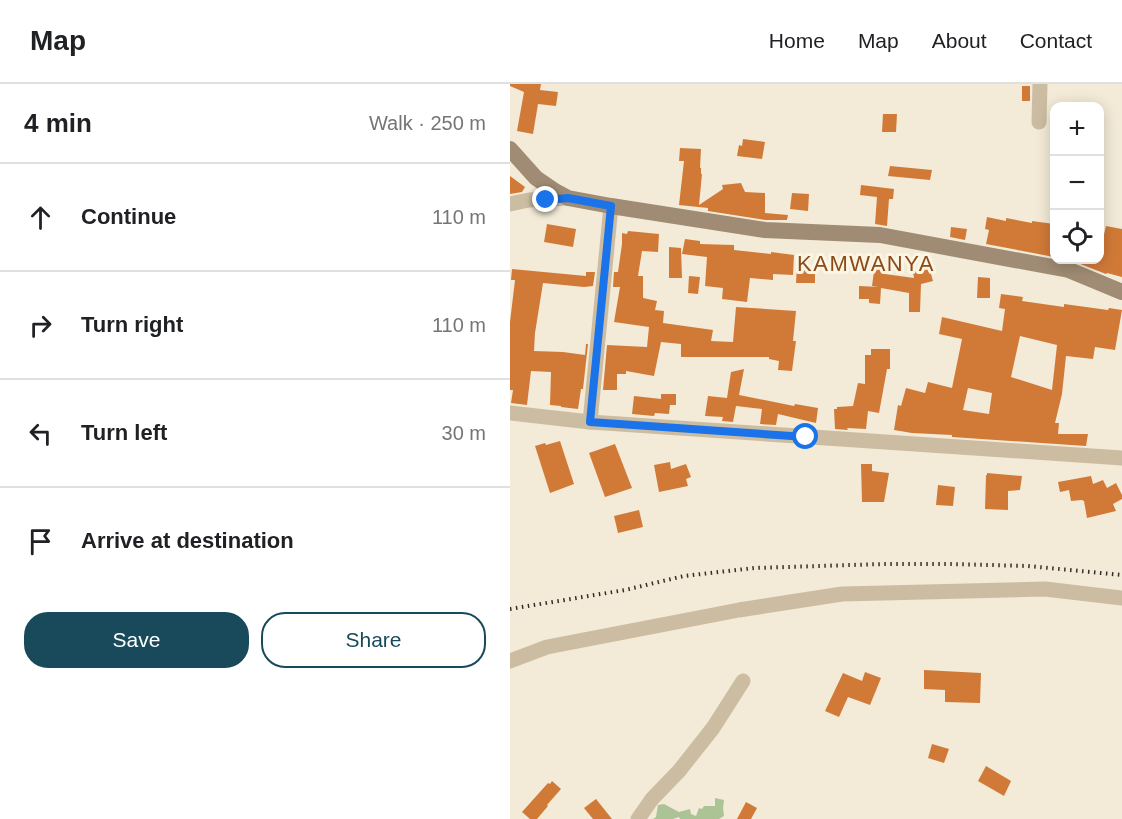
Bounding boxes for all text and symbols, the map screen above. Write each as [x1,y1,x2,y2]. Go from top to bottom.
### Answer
text: Map [30,25,86,56]
text: Home [769,29,825,52]
text: Map [858,29,899,52]
text: About [932,29,987,52]
text: Contact [1020,29,1092,52]
map controls [1050,102,1104,264]
button: + [1050,102,1104,156]
text: 4 min [24,108,92,138]
text: Walk · 250 m [369,112,486,134]
button: − [1050,156,1104,210]
route end [532,186,558,212]
icon: ahead [24,201,57,234]
text: Continue [81,204,176,229]
text: 110 m [432,206,486,228]
button: locate [1050,210,1104,264]
district label: KAMWANYA [797,251,935,276]
icon: right [24,309,57,342]
text: Turn right [81,312,183,337]
text: 110 m [432,314,486,336]
icon: left [24,417,57,450]
text: Turn left [81,420,167,445]
text: 30 m [442,422,486,444]
route start [792,423,818,449]
icon: arrive [24,525,57,558]
text: Arrive at destination [81,528,294,553]
button: Save [24,612,249,668]
button: Share [261,612,486,668]

